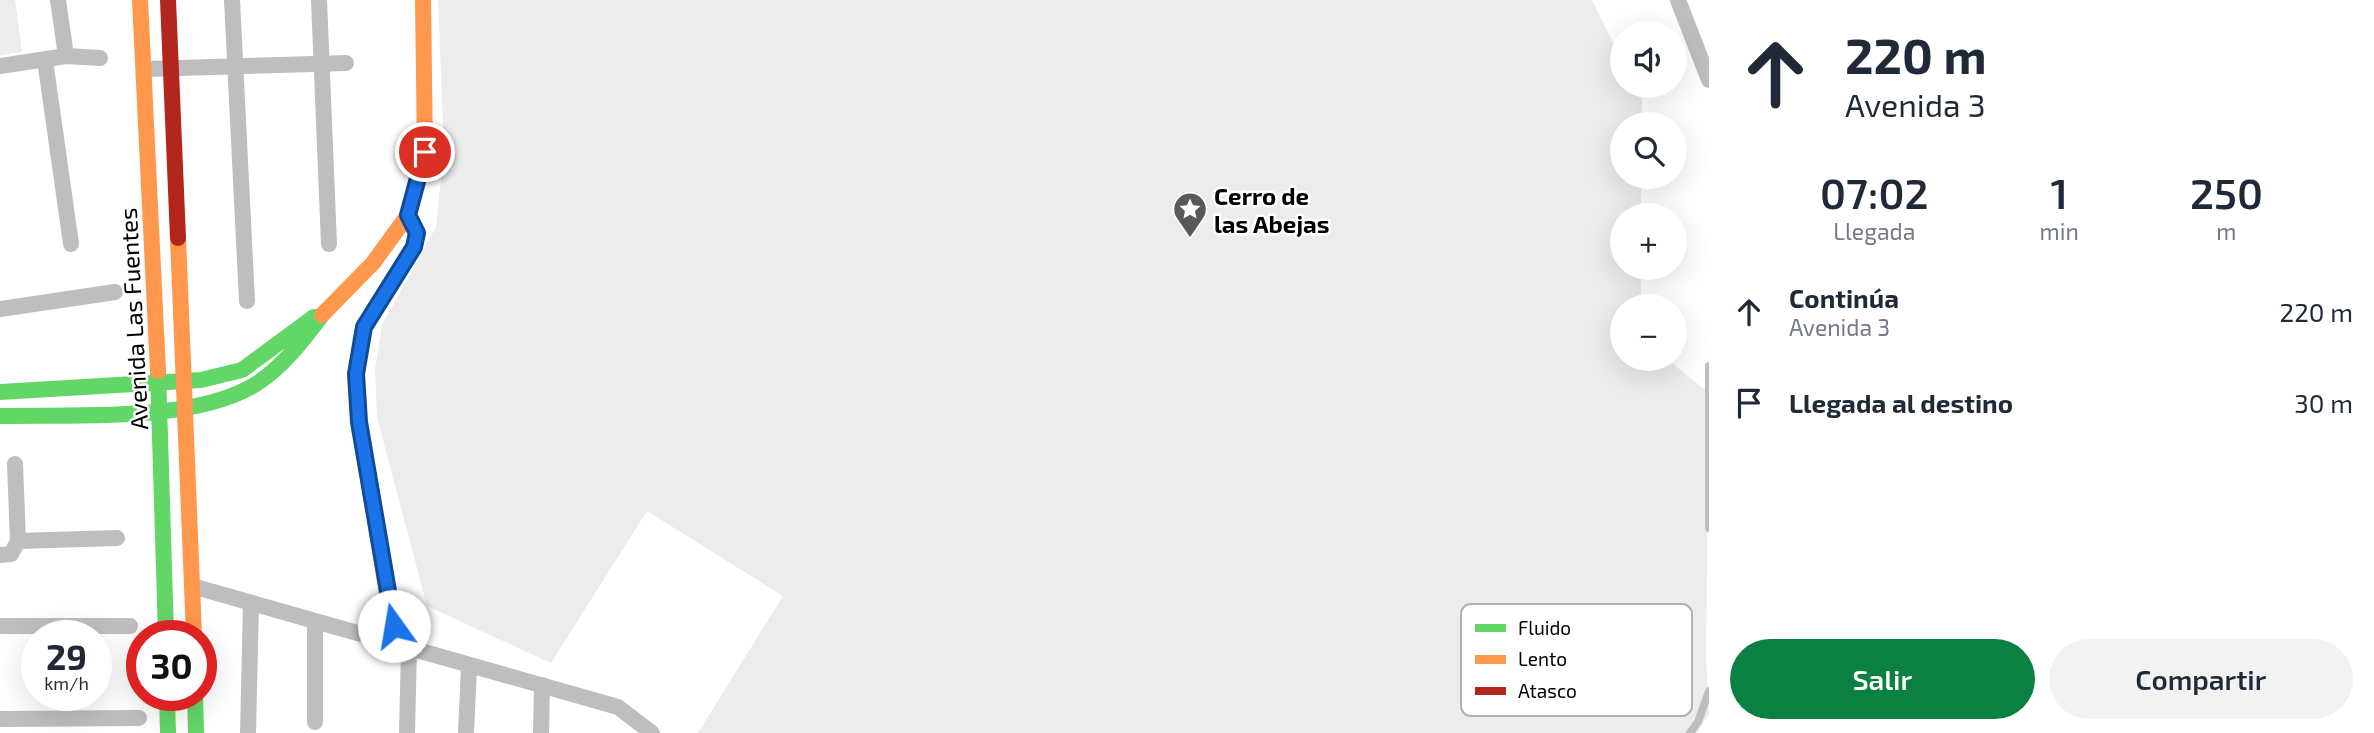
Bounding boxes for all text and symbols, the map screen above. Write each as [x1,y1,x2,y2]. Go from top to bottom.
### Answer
map controls [1610,21,1687,371]
button: sound [1610,21,1687,98]
text: 220 m [1845,25,1987,84]
icon: ahead [1730,28,1821,119]
text: Avenida 3 [1845,85,1986,123]
button: search [1610,112,1687,189]
pin [395,122,455,182]
icon: arrive [406,133,444,171]
text: 07:02 [1820,167,1928,217]
text: 1 [2050,167,2068,217]
text: 250 [2190,167,2263,217]
place label: Cerro de las Abejas [1214,181,1329,238]
place icon: Cerro de las Abejas [1171,190,1209,239]
button: + [1610,203,1687,280]
street label: Avenida Las Fuentes [113,207,153,431]
text: Llegada [1833,217,1915,245]
text: min [2040,217,2079,245]
text: m [2216,217,2236,245]
text: Continúa [1789,282,1899,313]
icon: ahead [1730,293,1768,331]
button: − [1610,294,1687,371]
text: 220 m [2280,296,2353,327]
text: Avenida 3 [1789,313,1890,341]
icon: arrive [1730,384,1768,422]
text: Llegada al destino [1789,387,2013,418]
text: 30 m [2294,387,2353,418]
position arrow [357,589,431,663]
legend [1461,604,1692,716]
text: Fluido [1518,616,1571,639]
speed limit sign: 30 [126,620,217,711]
text: 29 [46,635,87,677]
button: Salir [1730,639,2035,719]
button: Compartir [2049,639,2353,719]
text: Lento [1518,647,1567,670]
text: km/h [44,672,89,694]
text: Atasco [1518,679,1577,702]

